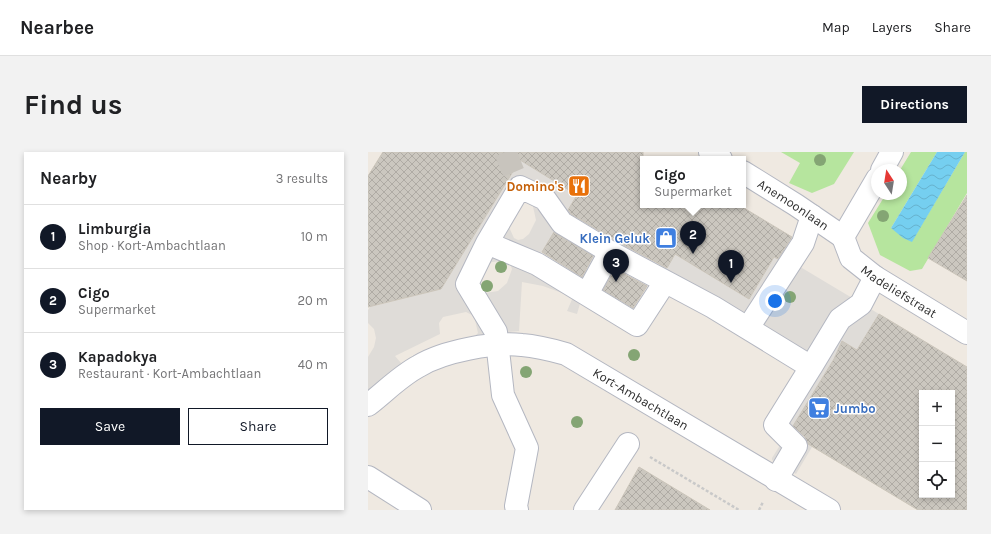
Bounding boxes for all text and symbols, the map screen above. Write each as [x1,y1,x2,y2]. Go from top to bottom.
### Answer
text: Nearbee [20,17,94,39]
text: Map [822,19,850,36]
text: Layers [872,19,912,36]
text: Share [934,19,971,36]
button: Directions [862,86,967,123]
text: Find us [24,88,123,121]
popup [640,156,746,208]
north arrow [871,164,907,200]
text: Cigo [654,166,686,184]
text: Nearby [40,168,97,188]
text: 3 results [276,171,328,186]
restaurant icon: Domino's [566,173,592,199]
street label: Anemoonlaan [755,176,832,233]
place label: Domino's [506,179,564,194]
text: Supermarket [654,184,732,199]
text: Limburgia [78,220,151,238]
pin: 2 [680,221,706,254]
shop icon: Klein Geluk [653,225,679,251]
text: 1 [51,229,55,244]
text: 10 m [301,229,328,244]
place label: Klein Geluk [580,231,650,246]
text: Shop · Kort-Ambachtlaan [78,238,226,253]
pin: 3 [603,249,629,282]
pin: 1 [718,250,744,283]
street label: Madeliefstraat [858,262,940,320]
text: Cigo [78,284,110,302]
your location [765,291,785,311]
text: 2 [49,293,57,308]
text: 20 m [298,293,328,308]
text: Supermarket [78,302,156,317]
text: Kapadokya [78,348,157,366]
text: 3 [49,357,57,372]
text: 40 m [298,357,328,372]
street label: Kort-Ambachtlaan [590,364,692,433]
text: Restaurant · Kort-Ambachtlaan [78,366,261,381]
map controls [919,390,955,498]
button: + [919,390,955,426]
supermarket icon: Jumbo [806,395,832,421]
place label: Jumbo [834,401,876,416]
button: Save [40,408,180,445]
button: Share [188,408,328,445]
button: − [919,426,955,462]
button: locate [919,462,955,498]

